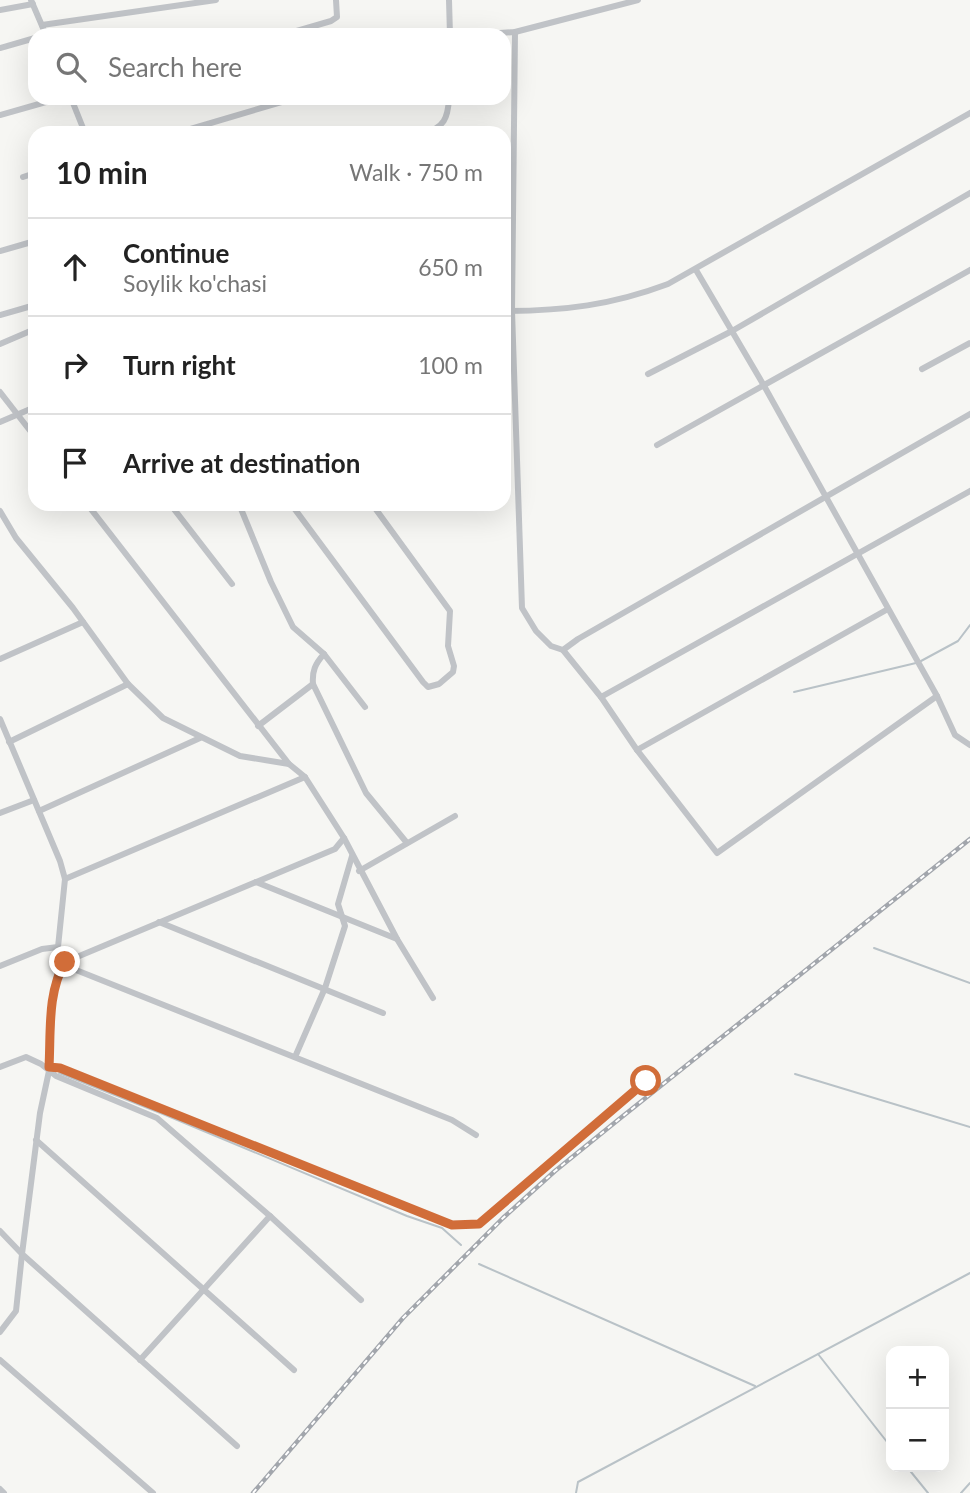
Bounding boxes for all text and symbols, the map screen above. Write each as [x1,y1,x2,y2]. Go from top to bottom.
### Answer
search box [28,28,511,105]
icon: search [52,48,90,86]
text: Search here [108,51,242,83]
text: 10 min [56,154,148,190]
text: Walk · 750 m [349,158,483,186]
text: Continue [123,237,229,269]
icon: ahead [56,248,94,286]
text: 650 m [418,253,483,281]
text: Soylik ko'chasi [123,269,267,297]
icon: right [56,346,94,384]
text: Turn right [123,349,236,381]
text: 100 m [418,351,483,379]
icon: arrive [56,444,94,482]
text: Arrive at destination [123,447,360,479]
route end [49,946,80,977]
route start [630,1065,661,1096]
map controls [886,1346,949,1472]
button: + [886,1346,949,1409]
button: − [886,1409,949,1472]

